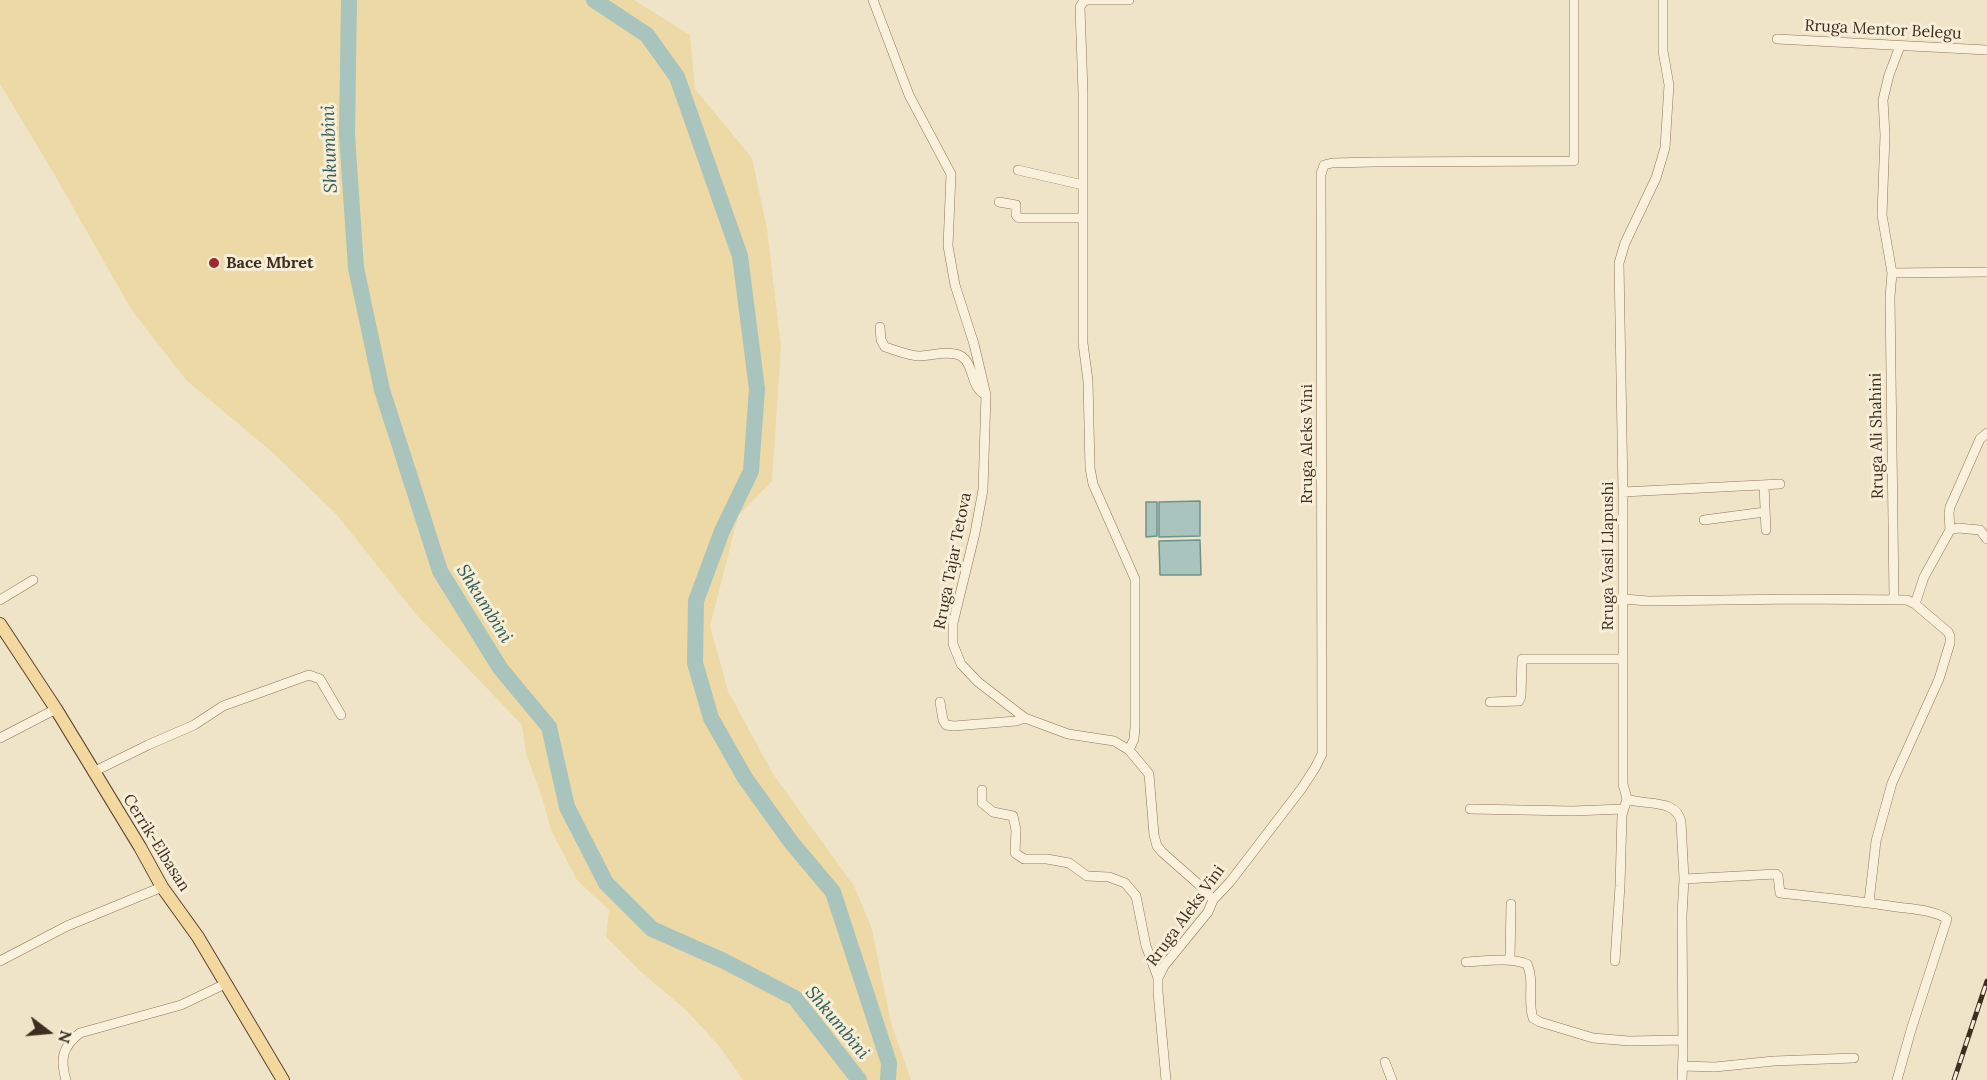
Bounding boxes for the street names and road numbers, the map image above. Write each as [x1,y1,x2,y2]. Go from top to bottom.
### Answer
street label: Rruga Mentor Belegu [1804,16,1962,44]
street label: Rruga Ali Shahini [1866,373,1888,499]
street label: Rruga Aleks Vini [1297,384,1317,504]
street label: Rruga Vasil Llapushi [1598,481,1618,631]
street label: Rruga Tajar Tetova [930,491,976,631]
street label: Cerrik-Elbasan [118,791,194,895]
street label: Rruga Aleks Vini [1143,862,1229,970]

